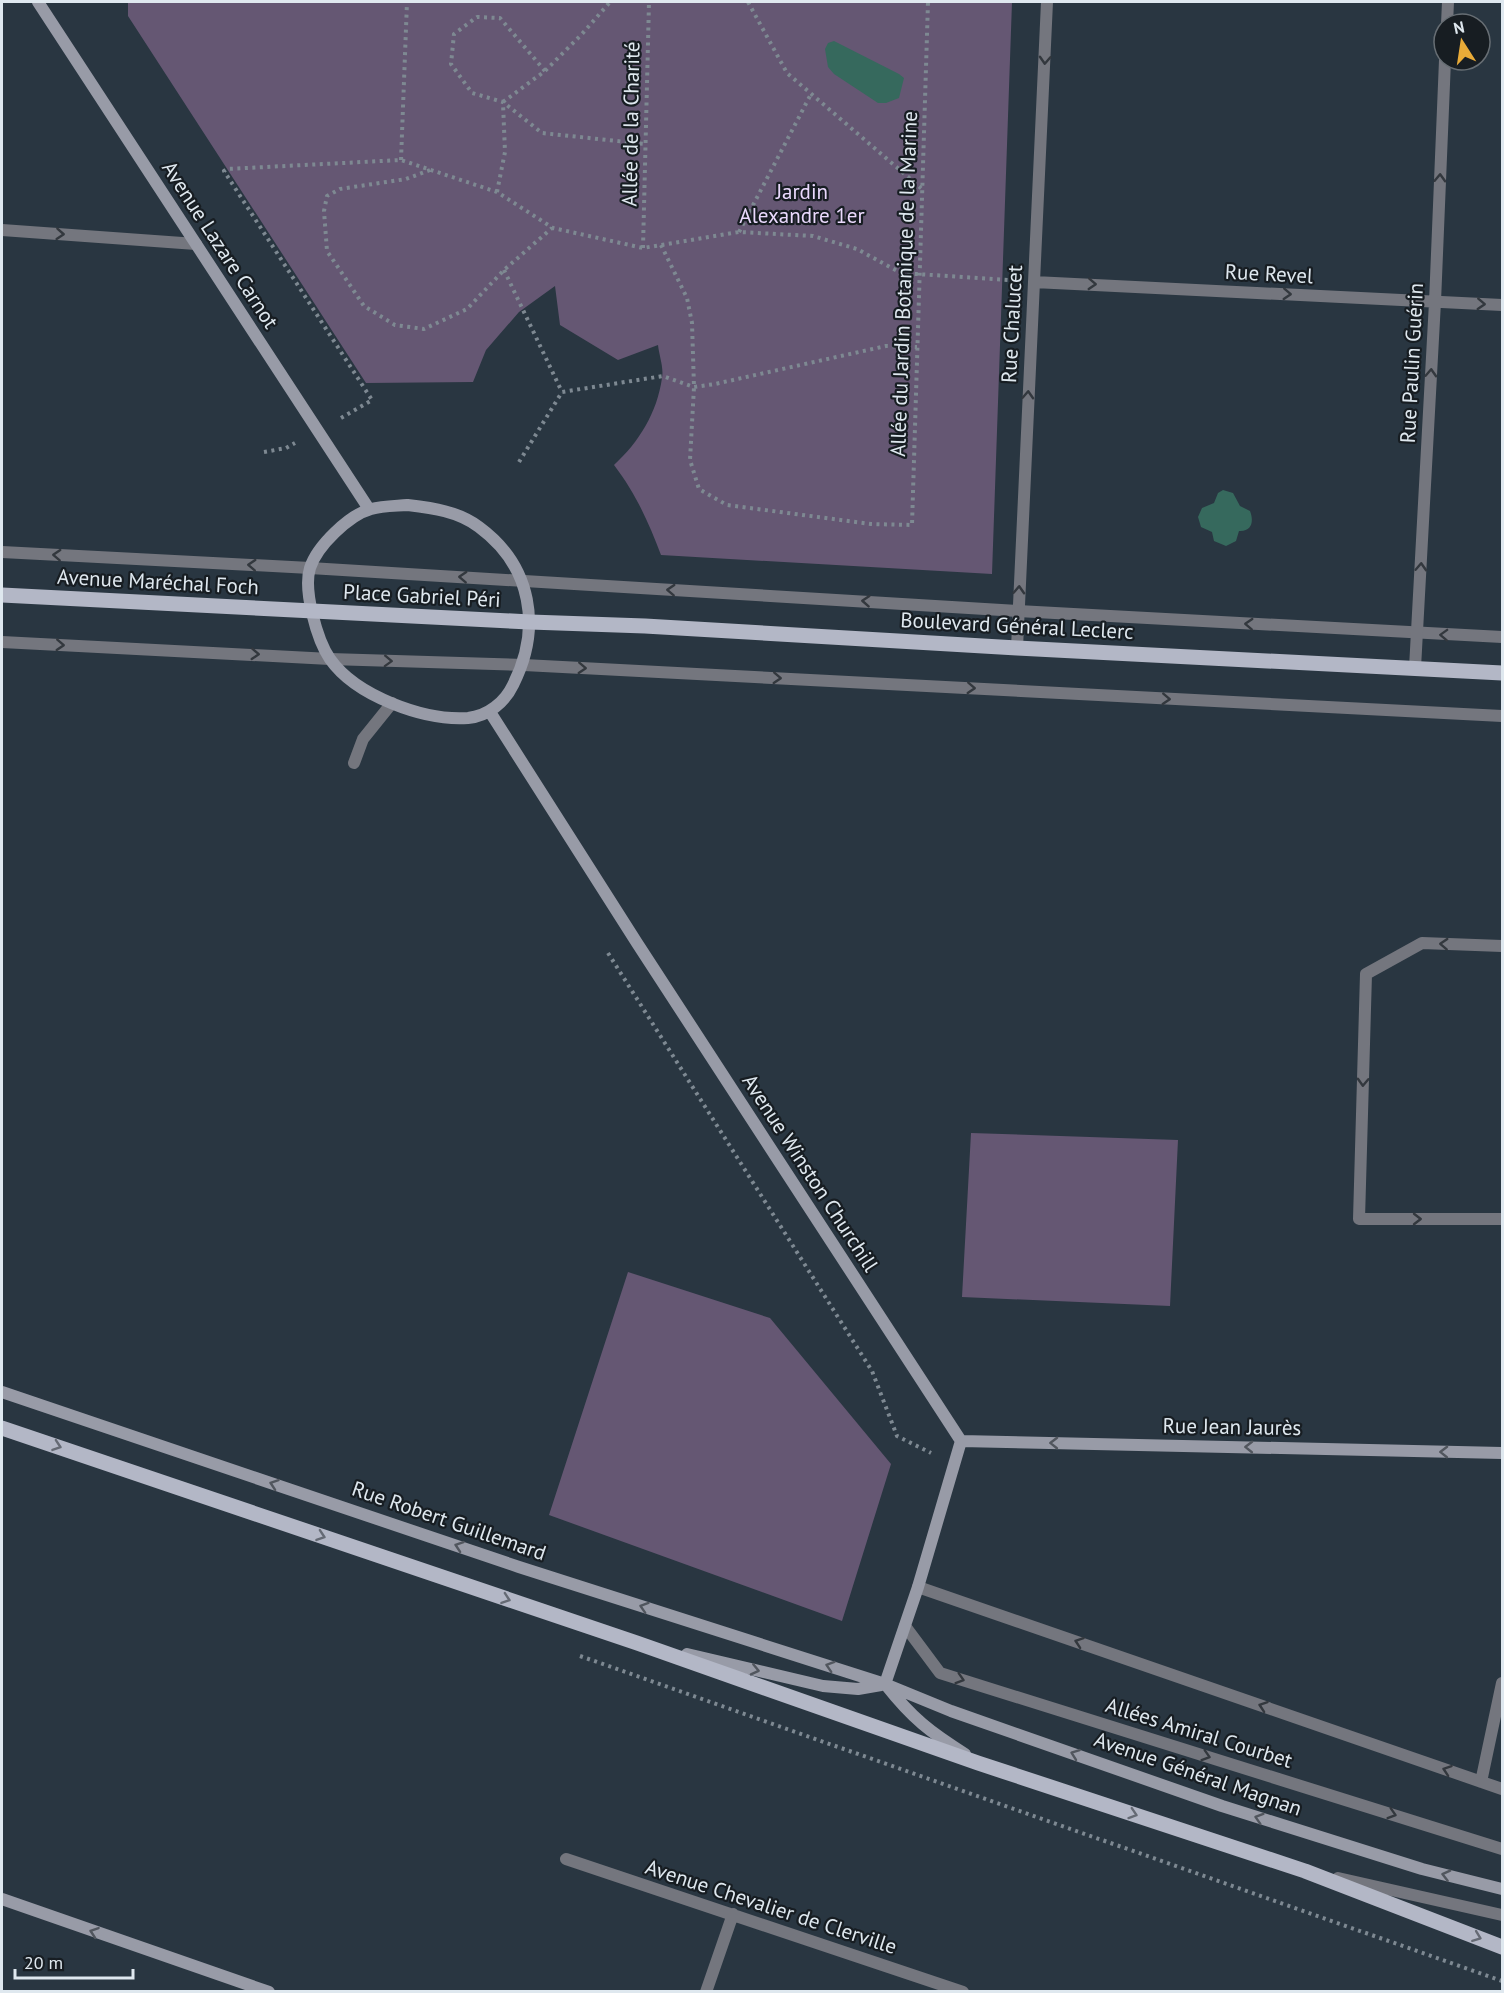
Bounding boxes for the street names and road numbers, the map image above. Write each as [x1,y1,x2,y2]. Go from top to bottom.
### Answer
street label: Allée de la Charité [616,41,645,207]
street label: Allée du Jardin Botanique de la Marine [884,111,923,457]
street label: Avenue Lazare Carnot [156,156,285,334]
street label: Rue Revel [1224,258,1314,289]
street label: Rue Chalucet [995,264,1028,384]
street label: Rue Paulin Guérin [1394,282,1429,444]
street label: Avenue Maréchal Foch [56,563,260,600]
street label: Place Gabriel Péri [343,578,502,613]
street label: Boulevard Général Leclerc [900,606,1134,645]
street label: Avenue Winston Churchill [736,1069,884,1277]
street label: Rue Jean Jaurès [1162,1412,1302,1441]
street label: Rue Robert Guillemard [348,1475,550,1566]
street label: Allées Amiral Courbet [1103,1691,1296,1774]
street label: Avenue Général Magnan [1091,1725,1306,1822]
street label: Avenue Chevalier de Clerville [642,1853,900,1960]

